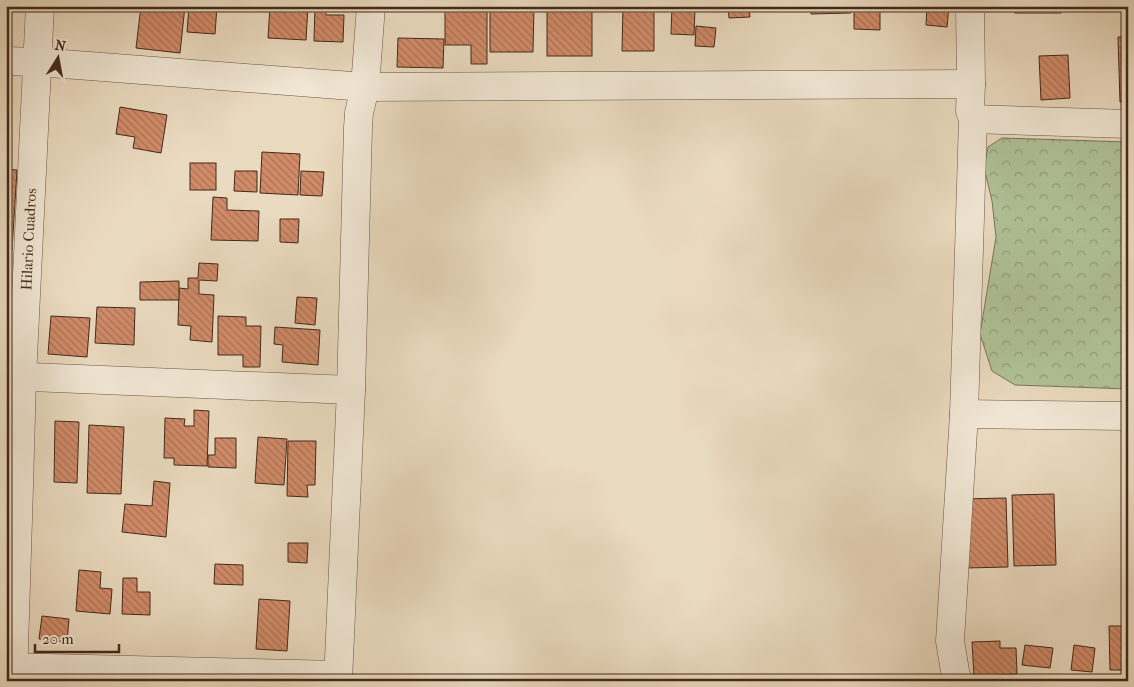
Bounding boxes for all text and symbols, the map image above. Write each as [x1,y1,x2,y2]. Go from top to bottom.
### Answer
north arrow [32,32,82,82]
text: N [54,36,68,55]
street label: Hilario Cuadros [17,187,40,291]
scale bar [35,622,119,654]
text: 20 m [42,630,74,648]

